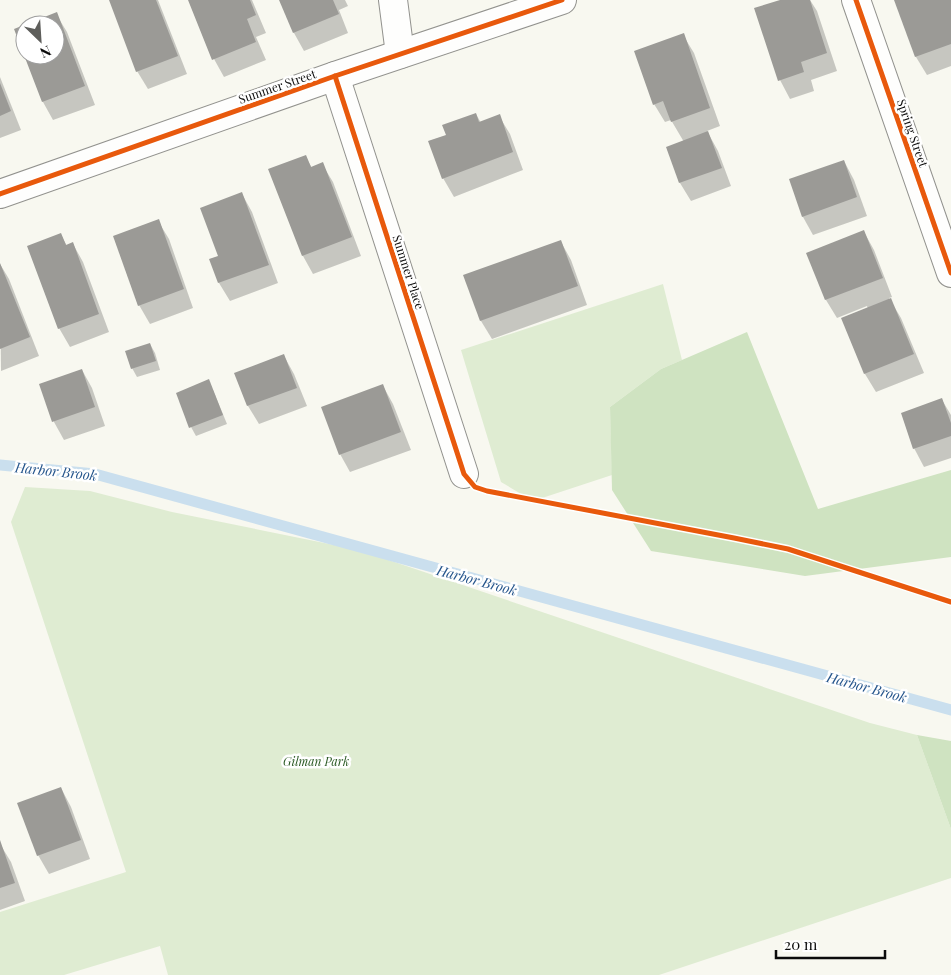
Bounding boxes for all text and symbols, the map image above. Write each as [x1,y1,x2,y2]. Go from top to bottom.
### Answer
north arrow [15,15,65,65]
text: N [37,41,54,63]
street label: Summer Street [236,65,319,107]
street label: Spring Street [894,97,932,170]
street label: Summer Place [389,233,429,311]
water label: Harbor Brook [13,457,98,485]
water label: Harbor Brook [434,560,519,600]
water label: Harbor Brook [824,667,909,707]
park label: Gilman Park [283,753,349,769]
scale bar [776,928,885,960]
text: 20 m [784,934,818,954]

